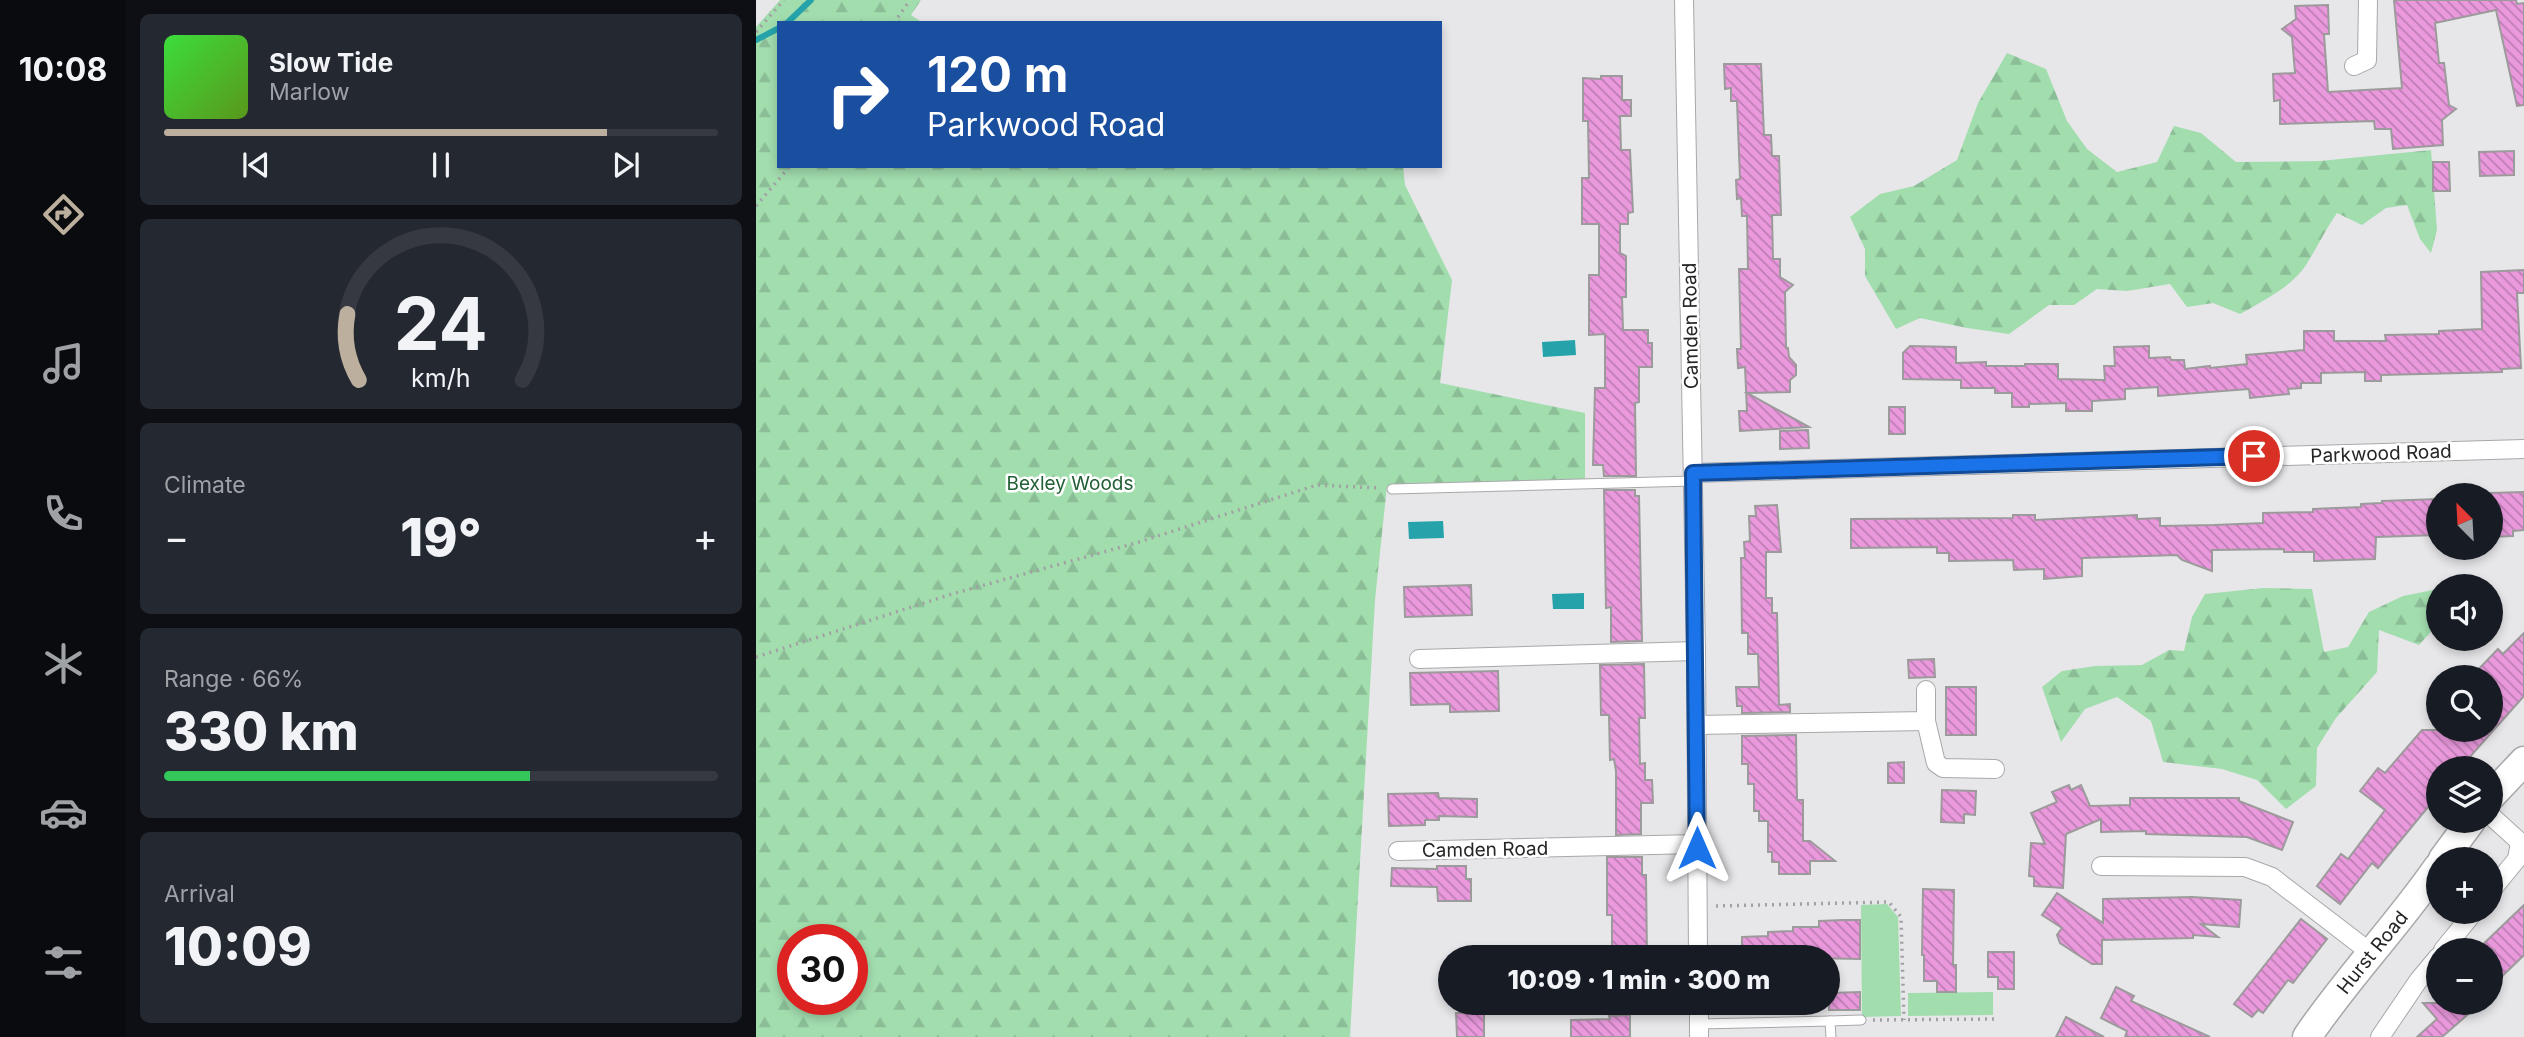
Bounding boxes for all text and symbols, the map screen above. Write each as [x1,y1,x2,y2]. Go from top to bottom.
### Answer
text: 120 m [927,45,1068,104]
text: Slow Tide [269,47,393,78]
icon: right [812,49,903,140]
text: 10:08 [19,50,107,89]
text: Marlow [269,78,349,106]
text: Parkwood Road [927,105,1165,144]
icon: previous [237,146,275,184]
icon: pause [422,146,460,184]
icon: next [607,146,645,184]
icon: directions [39,190,88,239]
street label: Camden Road [1678,263,1703,389]
text: 24 [394,279,488,368]
icon: music [39,339,88,388]
text: km/h [411,363,471,393]
pin [2224,426,2284,486]
icon: arrive [2235,437,2273,475]
street label: Parkwood Road [2310,440,2452,467]
text: Climate [164,471,246,499]
park label: Bexley Woods [1007,472,1134,495]
north arrow [2426,483,2502,560]
map controls [2426,483,2503,1015]
icon: phone [39,489,88,538]
text: 19° [400,506,482,569]
text: − [164,514,189,560]
text: + [693,514,718,560]
button: sound [2426,574,2503,651]
icon: climate [39,639,88,688]
text: Range · 66% [164,665,303,693]
button: search [2426,665,2503,742]
text: 330 km [164,700,359,763]
button: layers [2426,756,2503,833]
icon: car [39,788,88,837]
position arrow [1660,811,1734,885]
street label: Camden Road [1422,837,1548,862]
button: + [2426,847,2503,924]
text: Arrival [164,880,235,908]
street label: Hurst Road [2332,906,2413,998]
text: 10:09 [164,915,312,978]
speed limit sign: 30 [777,924,868,1015]
icon: filters [39,938,88,987]
button: − [2426,938,2503,1015]
text: 10:09 · 1 min · 300 m [1508,964,1770,995]

